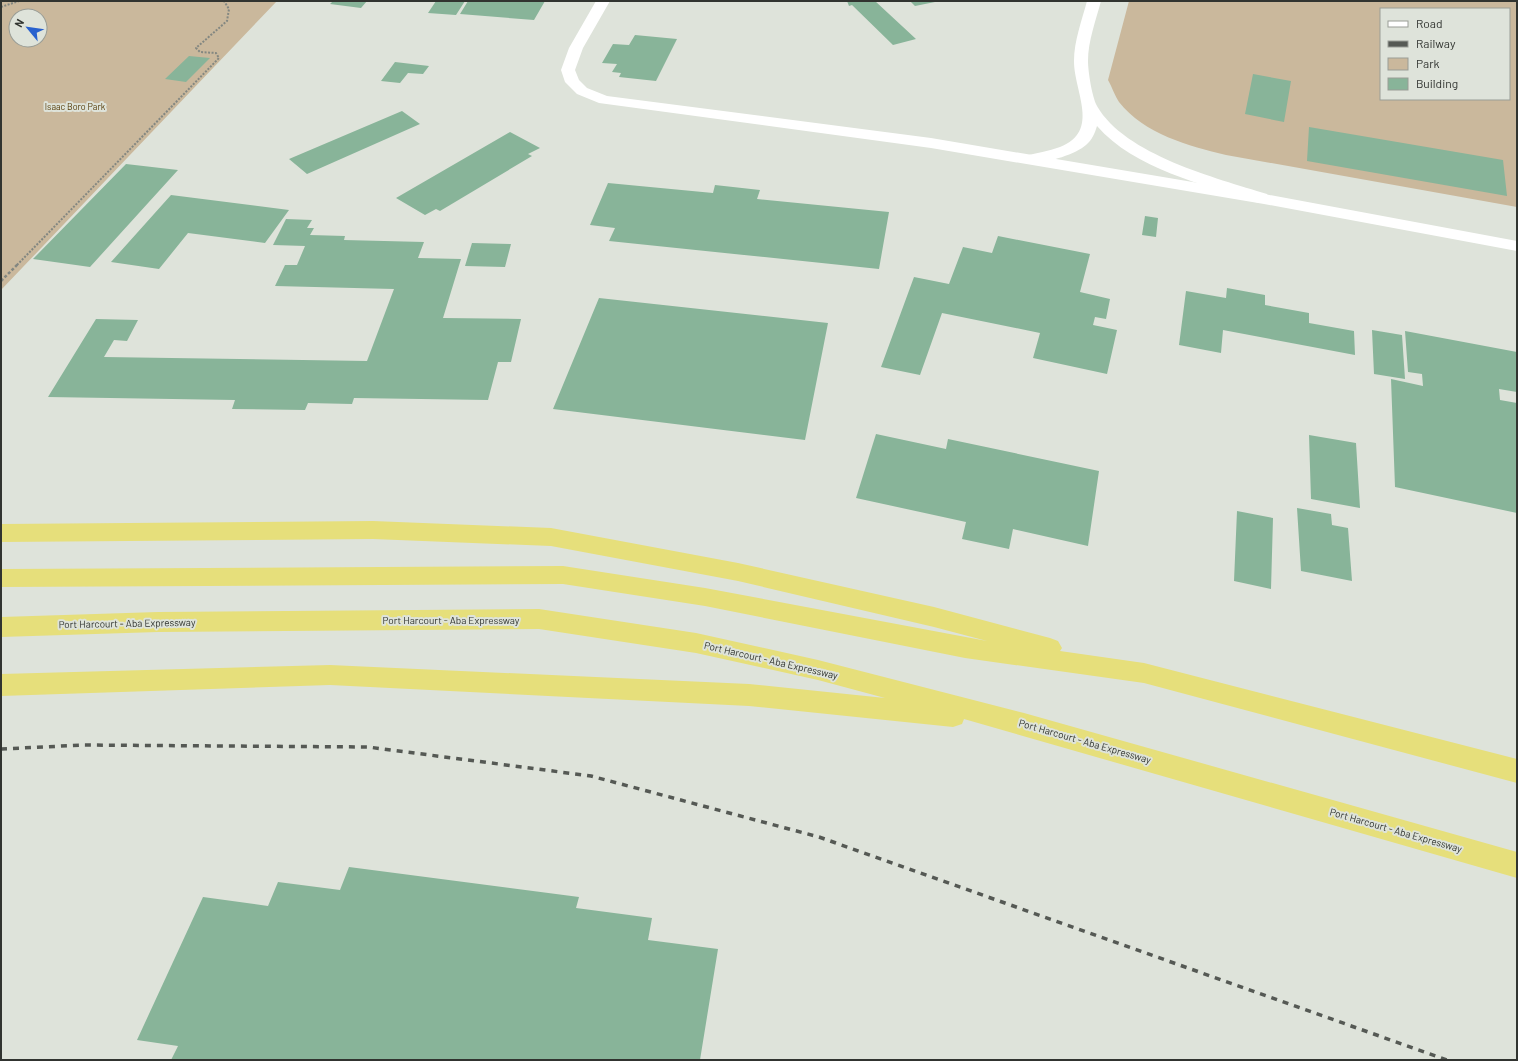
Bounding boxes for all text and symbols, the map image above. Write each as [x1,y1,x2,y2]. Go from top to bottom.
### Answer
north arrow [8,8,48,48]
legend [1380,8,1510,100]
text: Road [1416,16,1443,30]
text: N [11,17,26,29]
text: Railway [1416,36,1456,50]
text: Park [1416,56,1440,70]
text: Building [1416,76,1458,90]
park label: Isaac Boro Park [45,101,106,112]
street label: Port Harcourt - Aba Expressway [383,614,520,626]
street label: Port Harcourt - Aba Expressway [58,616,196,630]
street label: Port Harcourt - Aba Expressway [703,639,839,681]
street label: Port Harcourt - Aba Expressway [1018,716,1153,766]
street label: Port Harcourt - Aba Expressway [1329,805,1464,855]

